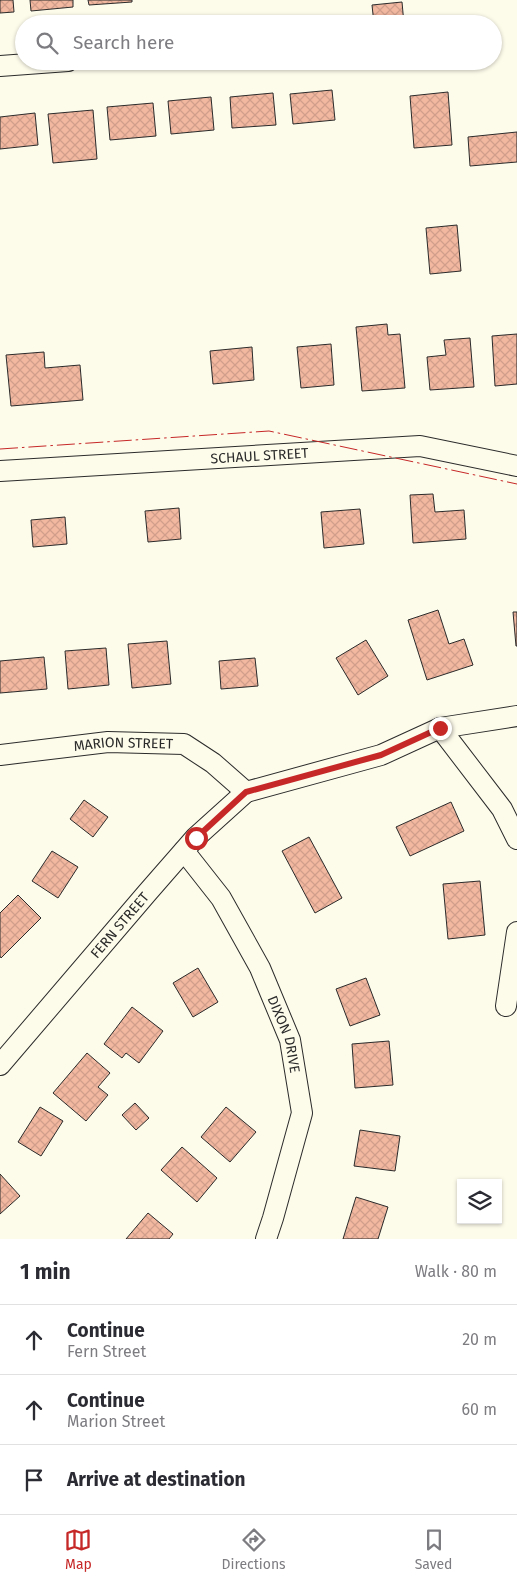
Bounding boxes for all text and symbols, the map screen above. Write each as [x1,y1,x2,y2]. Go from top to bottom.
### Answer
search box [15,15,502,70]
icon: search [33,29,61,57]
text: Search here [73,31,174,54]
street label: SCHAUL STREET [210,444,310,467]
route end [429,717,452,740]
street label: MARION STREET [73,733,174,755]
route start [185,827,208,850]
street label: FERN STREET [87,888,153,962]
street label: DIXON DRIVE [264,993,304,1074]
map controls [457,1179,502,1224]
button: layers [457,1179,502,1224]
text: 1 min [20,1259,71,1285]
text: Walk · 80 m [415,1262,497,1281]
text: Continue [67,1319,145,1342]
icon: ahead [20,1326,48,1354]
text: 20 m [462,1330,497,1349]
text: Fern Street [67,1342,146,1361]
text: Continue [67,1389,145,1412]
icon: ahead [20,1396,48,1424]
text: 60 m [462,1400,497,1419]
text: Marion Street [67,1412,165,1431]
icon: arrive [20,1466,48,1494]
text: Arrive at destination [67,1468,246,1491]
tab: Map [64,1526,92,1573]
tab: Directions [221,1526,286,1573]
tab: Saved [415,1526,453,1573]

